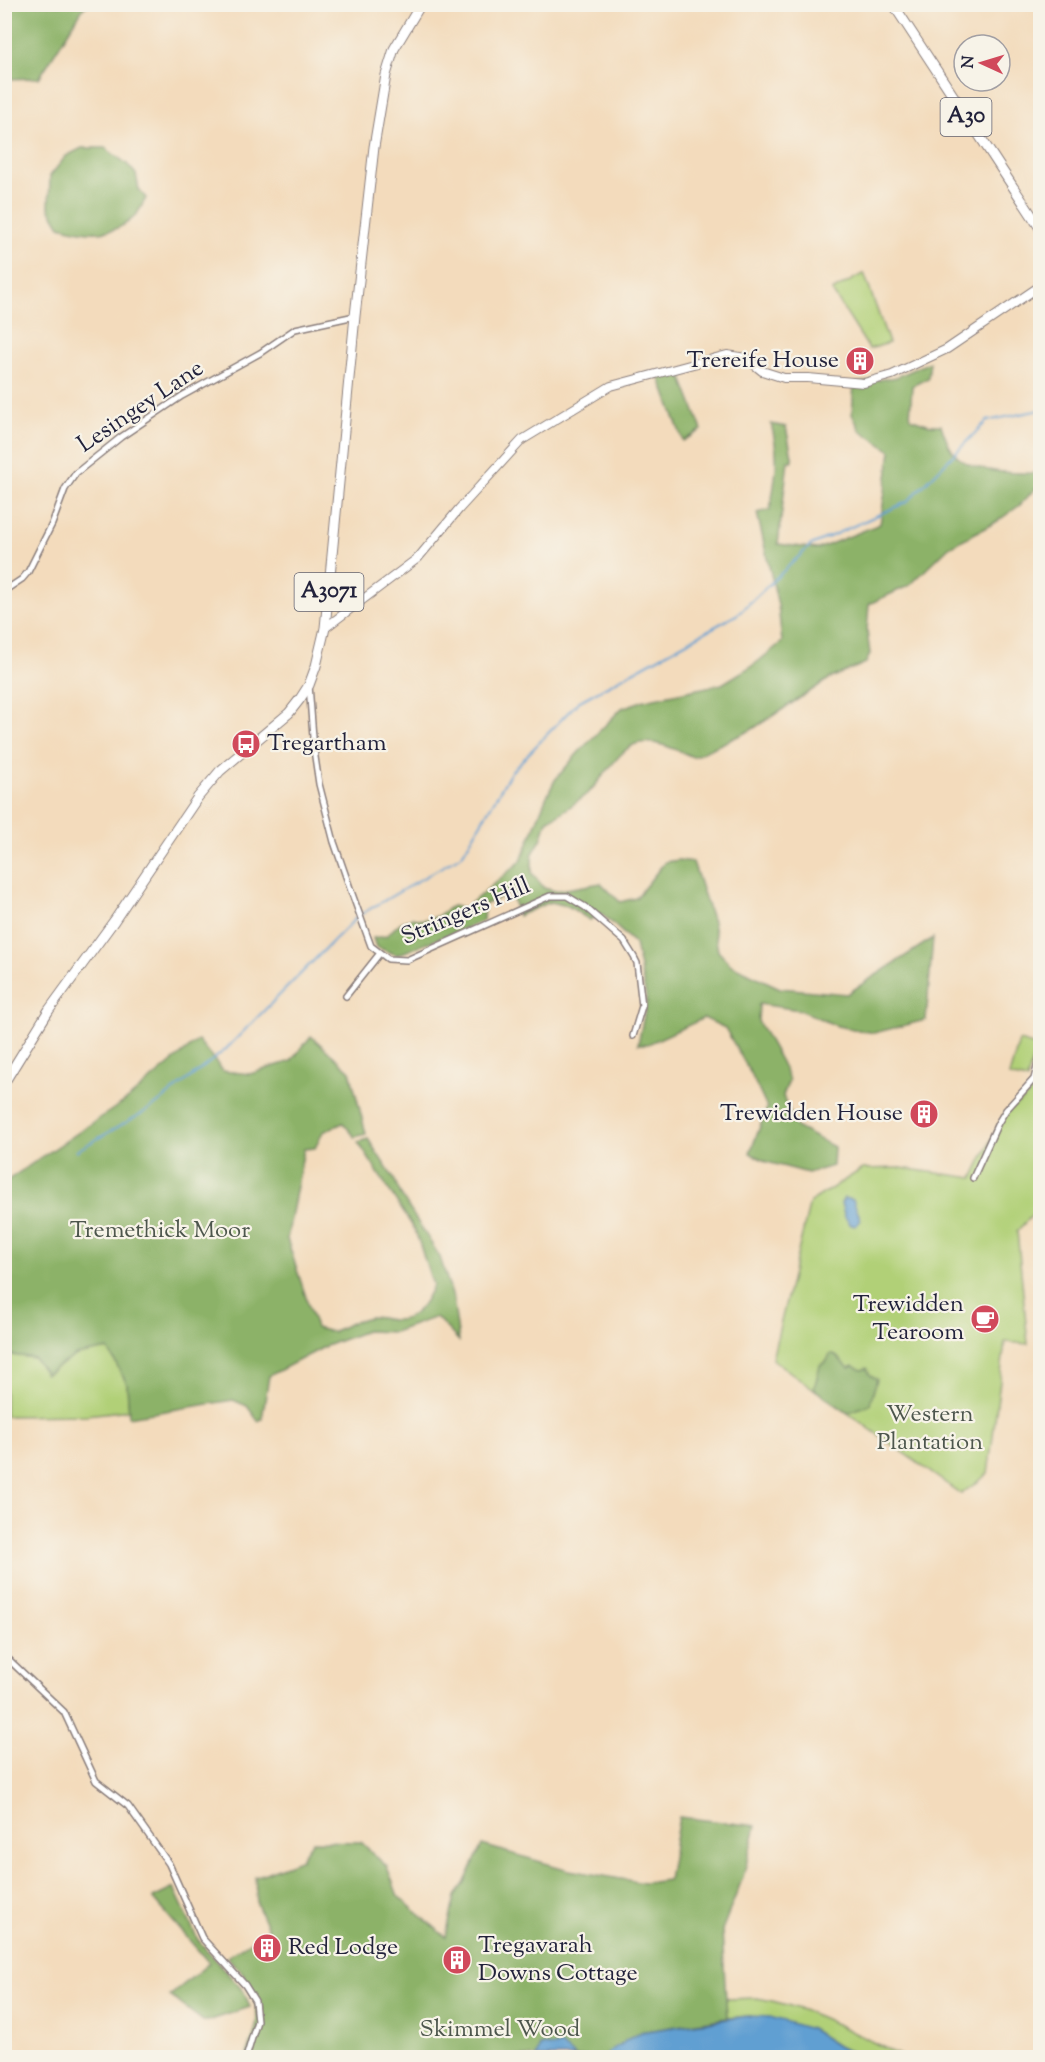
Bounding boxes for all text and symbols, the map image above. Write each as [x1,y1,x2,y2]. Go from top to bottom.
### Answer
north arrow [952,33,1012,93]
text: N [958,55,981,69]
road number: A30 [940,98,992,136]
place label: Trereife House [686,344,839,378]
building icon: Trereife House [844,345,876,377]
street label: Lesingey Lane [71,352,211,462]
road number: A3071 [294,573,364,611]
place label: Tregartham [267,727,387,761]
bus stop icon: Tregartham [230,728,262,760]
street label: Stringers Hill [396,869,536,955]
place label: Trewidden House [720,1097,903,1131]
building icon: Trewidden House [908,1098,940,1130]
park label: Tremethick Moor [70,1214,250,1248]
place label: Trewidden Tearoom [853,1288,964,1350]
cafe icon: Trewidden Tearoom [969,1303,1001,1335]
park label: Western Plantation [877,1398,983,1460]
place label: Tregavarah Downs Cottage [478,1929,638,1991]
place label: Red Lodge [288,1931,398,1965]
building icon: Red Lodge [251,1932,283,1964]
building icon: Tregavarah Downs Cottage [441,1944,473,1976]
park label: Skimmel Wood [420,2013,581,2047]

